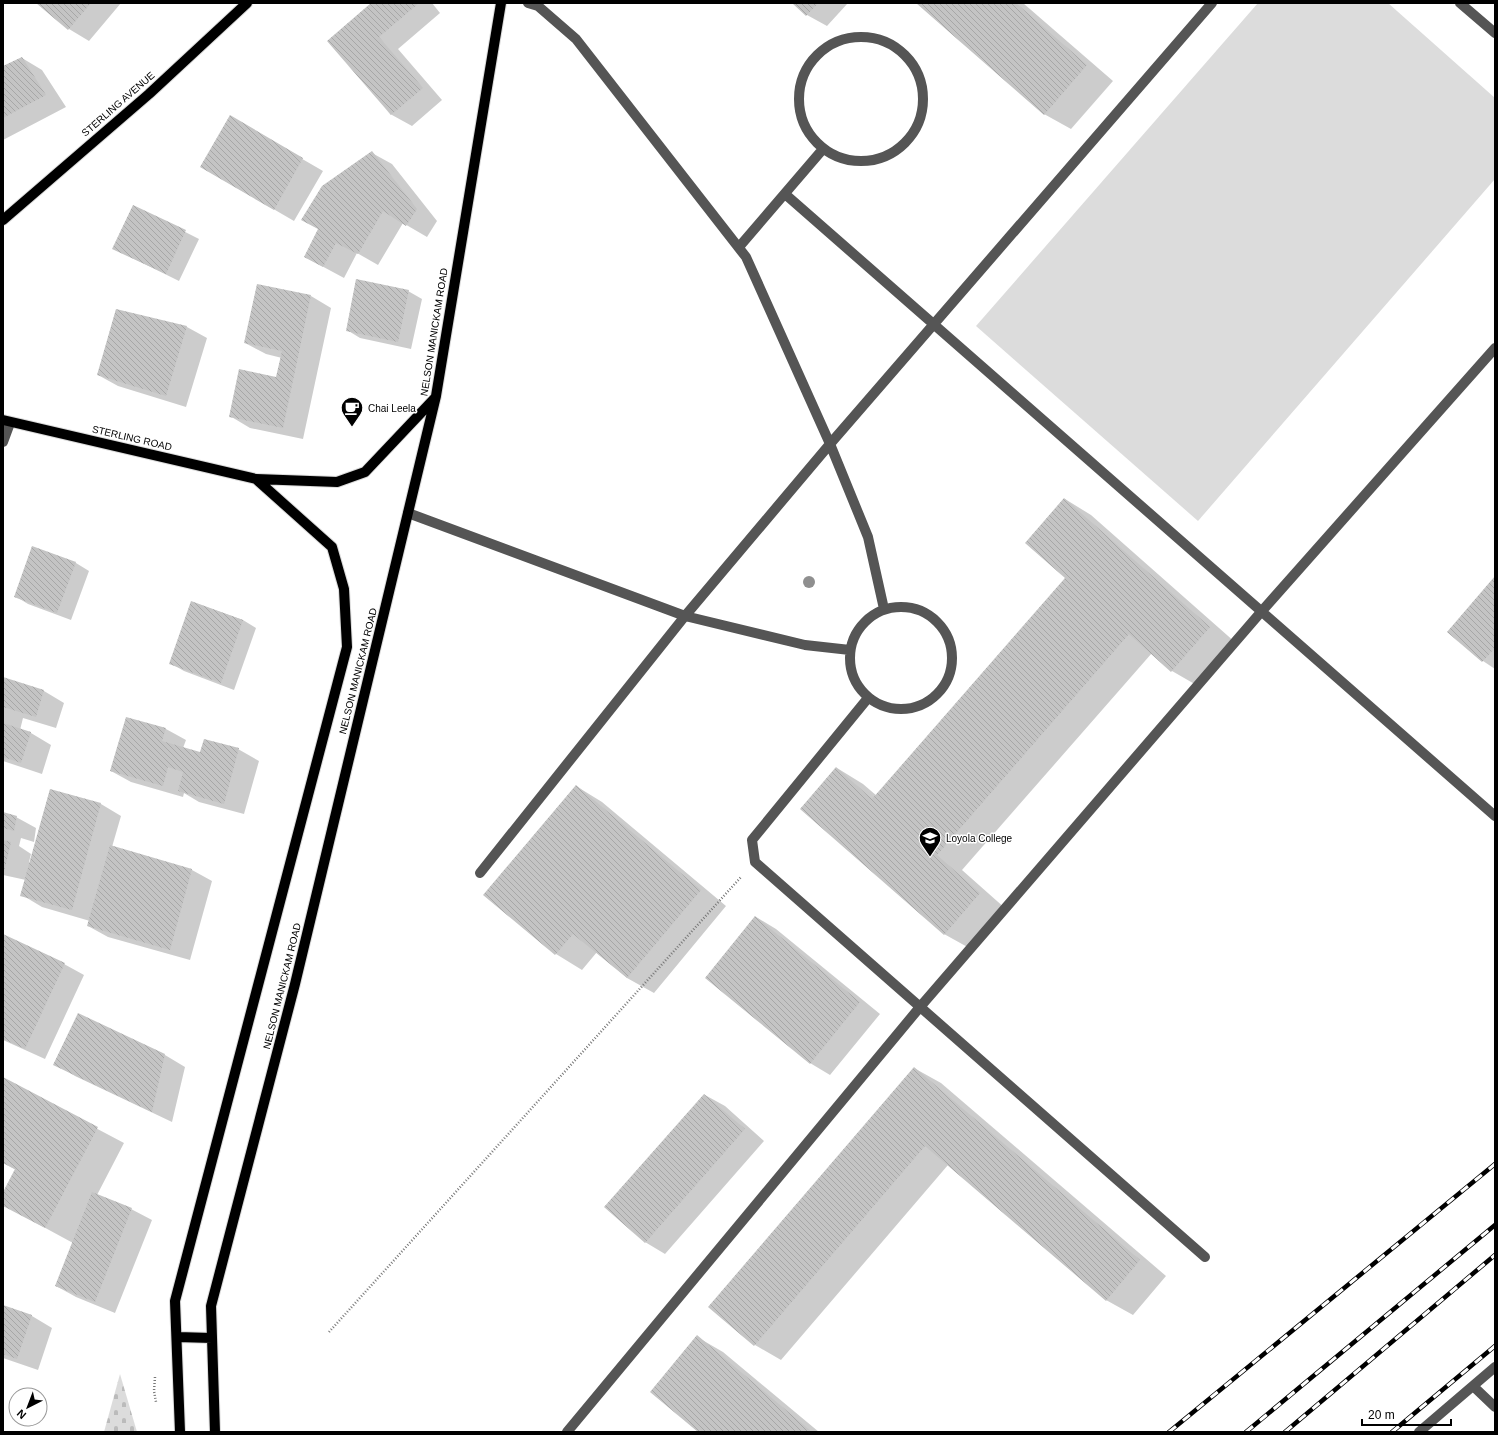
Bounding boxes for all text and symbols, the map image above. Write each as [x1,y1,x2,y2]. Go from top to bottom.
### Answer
street label: STERLING AVENUE [79,69,157,139]
street label: NELSON MANICKAM ROAD [418,267,450,397]
cafe icon: Chai Leela [339,395,365,428]
place label: Chai Leela [368,403,416,414]
street label: STERLING ROAD [91,423,173,453]
street label: NELSON MANICKAM ROAD [337,607,379,735]
school or university icon: Loyola College [917,825,943,858]
place label: Loyola College [946,833,1013,844]
street label: NELSON MANICKAM ROAD [261,922,303,1050]
north arrow [8,1387,48,1427]
scale bar [1362,1401,1451,1427]
text: N [14,1407,28,1422]
text: 20 m [1368,1408,1395,1422]

